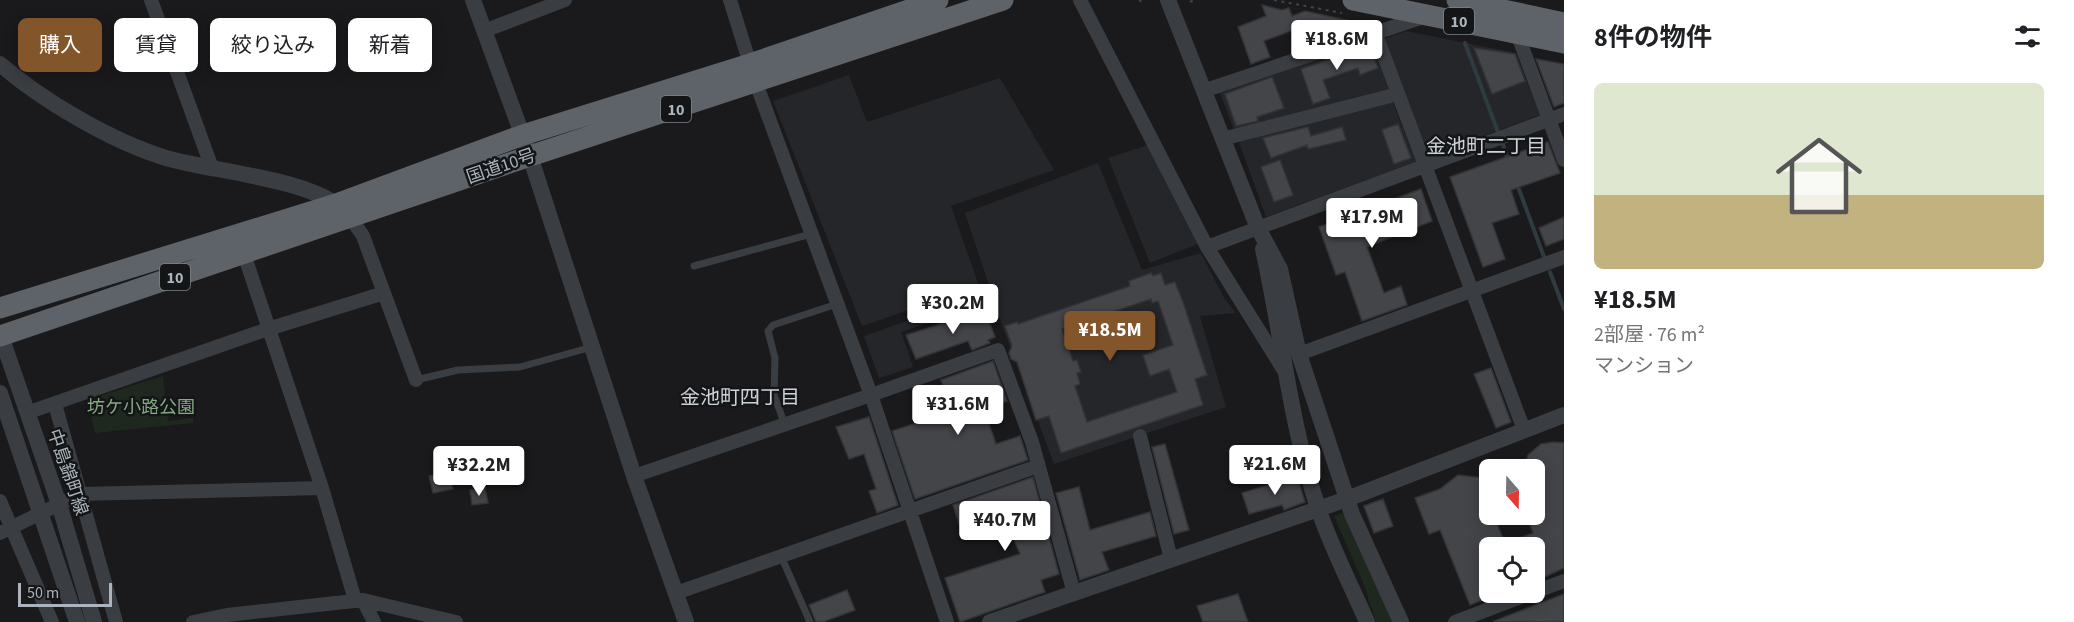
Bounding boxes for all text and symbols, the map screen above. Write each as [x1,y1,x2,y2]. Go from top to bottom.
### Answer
road number: 10 [1444,8,1474,34]
chip: 購入 [18,18,102,72]
chip: 賃貸 [114,18,198,72]
chip: 絞り込み [210,18,336,72]
chip: 新着 [348,18,432,72]
text: 8件の物件 [1594,19,1712,56]
pin: ¥18.6M [1288,20,1386,71]
icon: filters [2011,20,2044,53]
text: ¥18.6M [1305,25,1369,53]
road number: 10 [661,96,691,122]
icon: home [1765,122,1873,230]
district label: 金池町二丁目 [1426,133,1546,161]
street label: 国道10号 [463,143,539,190]
pin: ¥17.9M [1323,198,1421,249]
text: ¥17.9M [1340,203,1404,231]
road number: 10 [160,264,190,290]
text: ¥18.5M [1594,281,1677,318]
pin: ¥30.2M [904,284,1002,335]
text: ¥30.2M [921,289,985,317]
pin: ¥18.5M [1061,311,1159,362]
text: ¥18.5M [1078,316,1142,344]
text: 2部屋 · 76 m² [1594,321,1705,349]
text: マンション [1594,352,1694,380]
district label: 金池町四丁目 [680,384,800,412]
pin: ¥31.6M [909,385,1007,436]
text: ¥31.6M [926,390,990,418]
park label: 坊ケ小路公園 [87,395,195,420]
street label: 中島錦町線 [41,426,94,519]
pin: ¥21.6M [1226,445,1324,496]
pin: ¥32.2M [430,446,528,497]
text: ¥21.6M [1243,450,1307,478]
text: ¥32.2M [447,451,511,479]
north arrow [1479,459,1545,525]
map controls [1479,459,1545,603]
pin: ¥40.7M [956,501,1054,552]
text: ¥40.7M [973,506,1037,534]
button: locate [1479,537,1545,603]
scale bar [18,580,112,608]
text: 50 m [27,582,59,604]

